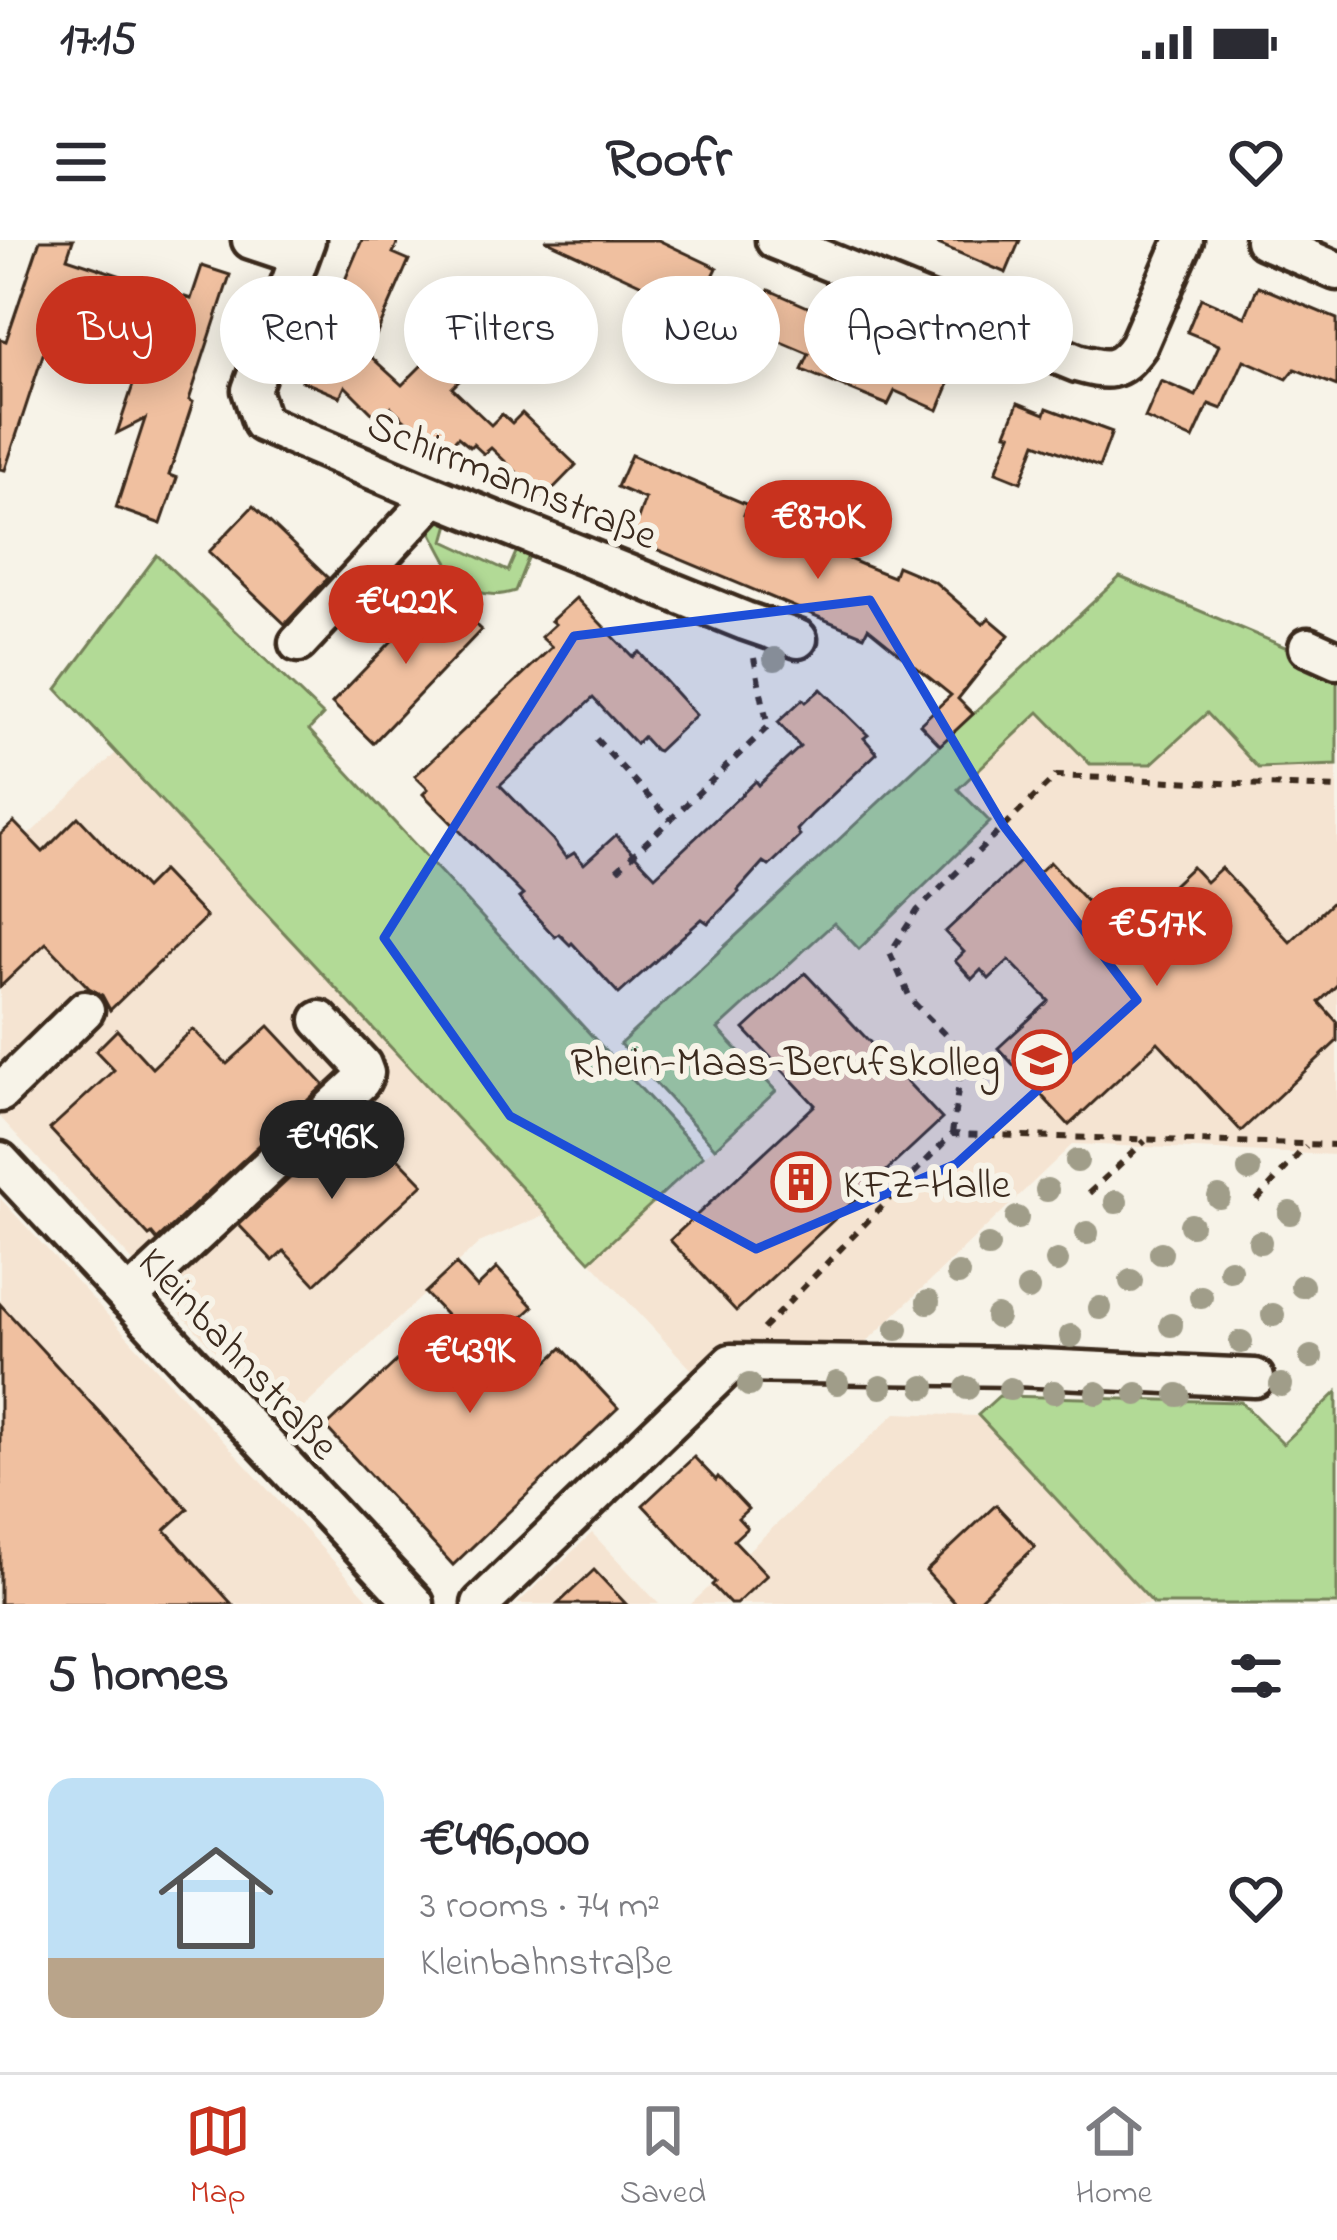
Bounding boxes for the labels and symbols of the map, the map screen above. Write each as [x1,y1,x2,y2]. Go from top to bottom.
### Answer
street label: Schirrmannstraße [357,396,666,568]
pin: €870K [734,480,902,582]
pin: €422K [322,565,490,667]
pin: €517K [1073,887,1241,989]
school or university icon: Rhein-Maas-Berufskolleg [1011,1029,1073,1091]
place label: Rhein-Maas-Berufskolleg [570,1034,1000,1095]
pin: €496K [248,1100,416,1202]
building icon: KFZ-Halle [770,1151,832,1213]
place label: KFZ-Halle [843,1156,1010,1217]
street label: Kleinbahnstraße [122,1235,352,1475]
pin: €439K [386,1314,554,1416]

